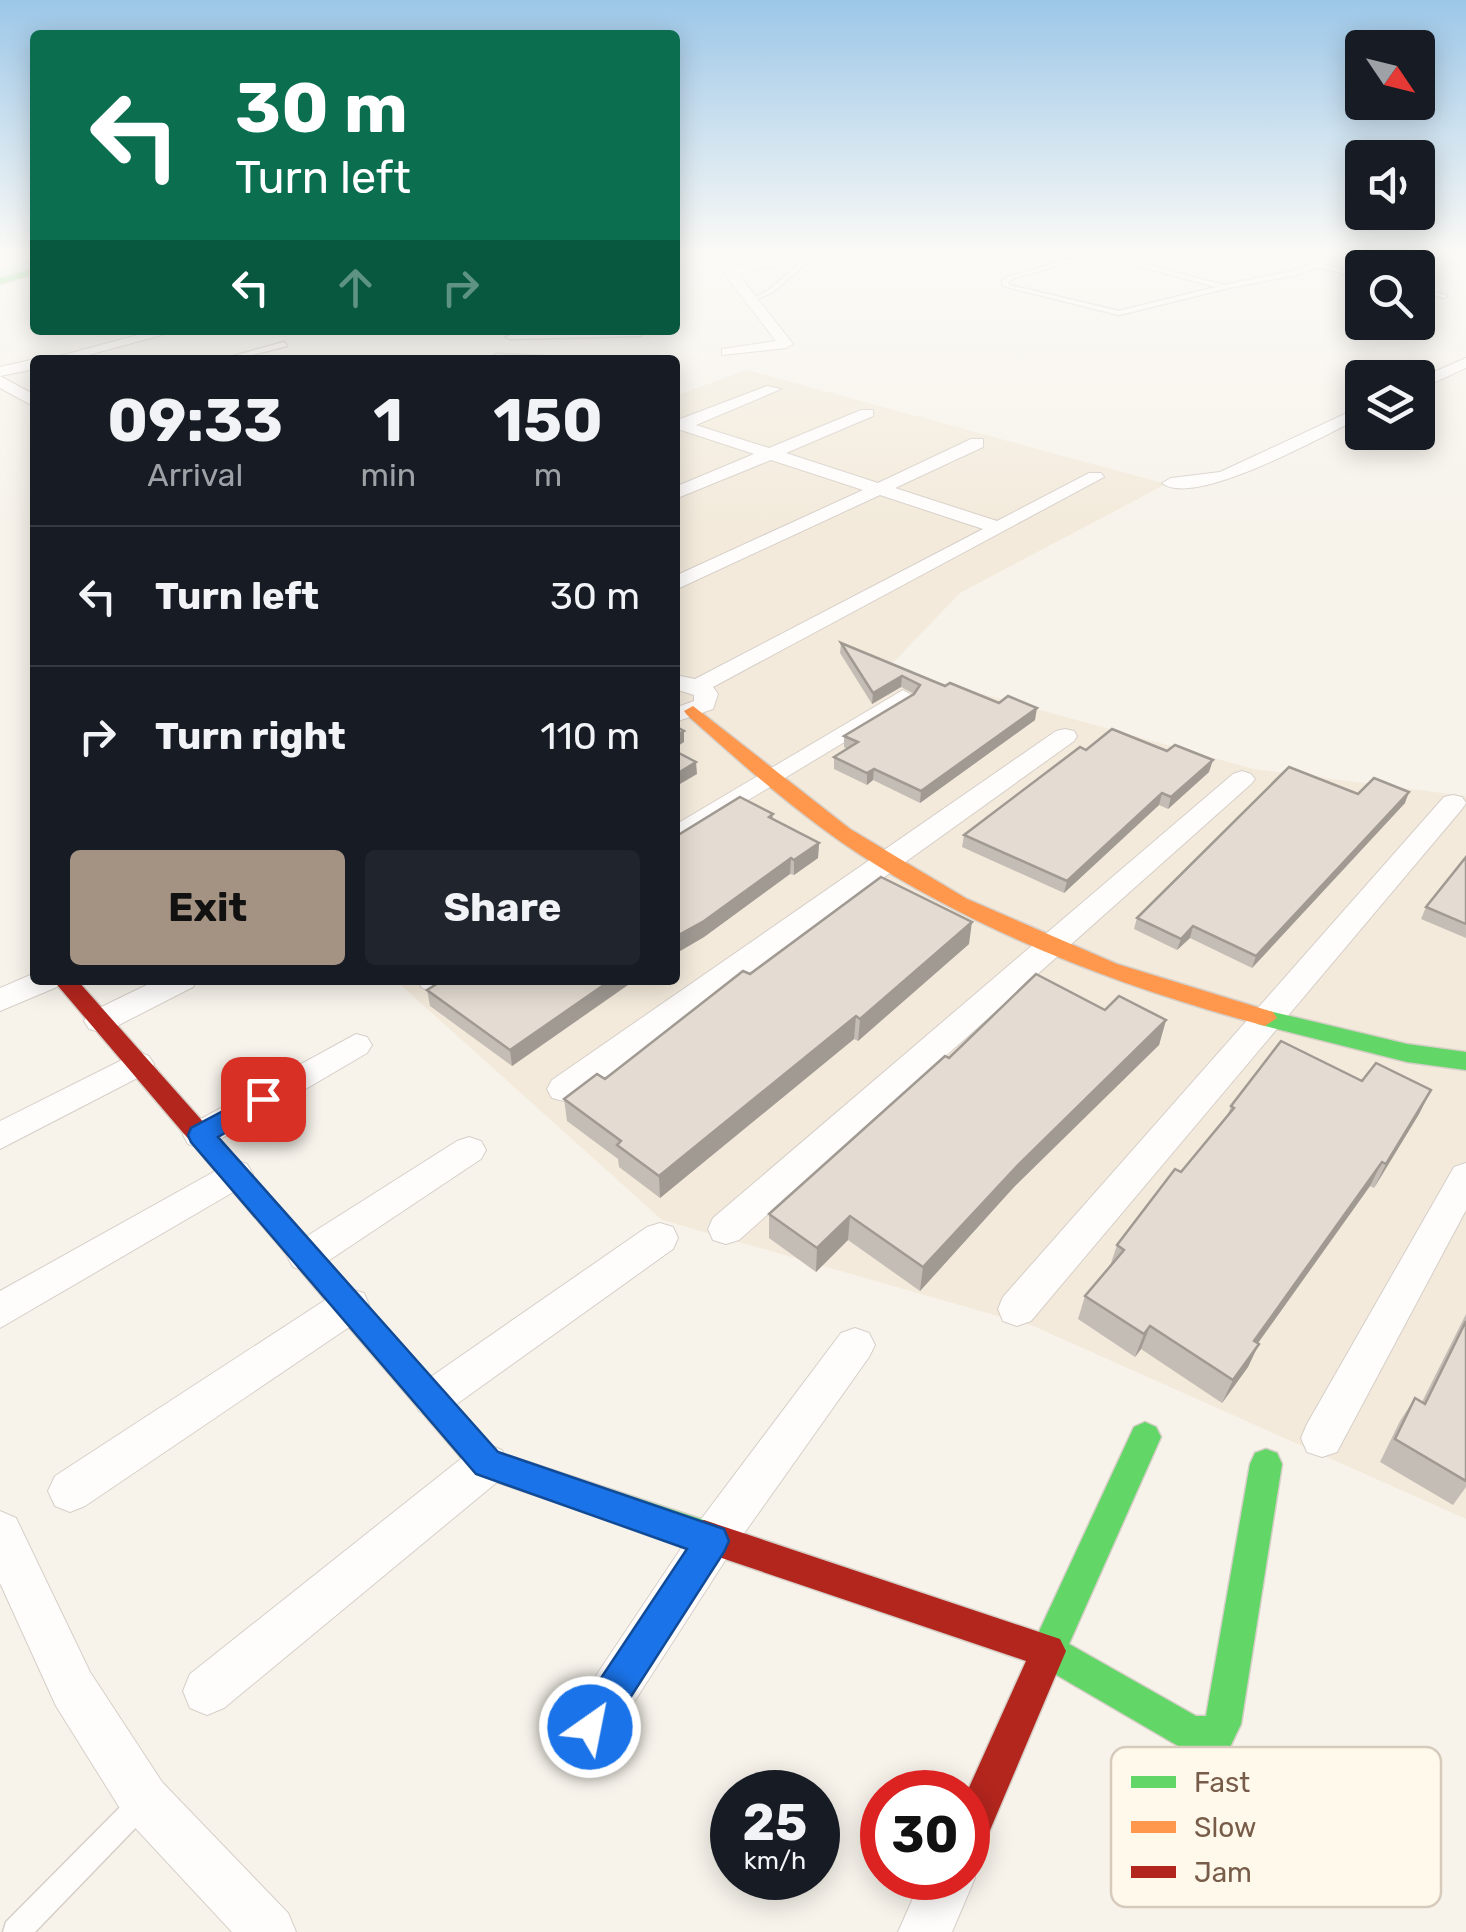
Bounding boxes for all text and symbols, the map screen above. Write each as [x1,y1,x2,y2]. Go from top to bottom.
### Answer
north arrow [1345,30,1435,120]
map controls [1345,30,1435,450]
text: 30 m [235,67,408,150]
icon: left [70,70,200,200]
button: sound [1345,140,1435,230]
text: Turn left [235,151,411,204]
button: search [1345,250,1435,340]
icon: left [223,260,278,315]
icon: ahead [328,260,383,315]
icon: right [433,260,488,315]
button: layers [1345,360,1435,450]
text: 09:33 [107,385,283,456]
text: 1 [373,385,403,456]
text: 150 [493,385,603,456]
text: Arrival [147,456,243,494]
text: min [360,456,416,494]
text: m [534,456,562,494]
icon: left [70,569,125,624]
text: Turn left [155,573,319,619]
text: 30 m [550,573,640,619]
icon: right [70,709,125,764]
text: Turn right [155,713,346,759]
text: 110 m [540,713,640,759]
button: Exit [70,850,345,965]
button: Share [365,850,640,965]
pin [221,1057,306,1142]
icon: arrive [236,1072,291,1127]
position arrow [538,1675,642,1779]
legend [1111,1747,1441,1907]
text: Fast [1194,1766,1250,1799]
speed limit sign: 30 [860,1770,990,1900]
text: 25 [743,1793,807,1853]
text: Slow [1194,1811,1256,1844]
text: km/h [744,1846,806,1875]
text: Jam [1194,1856,1252,1889]

